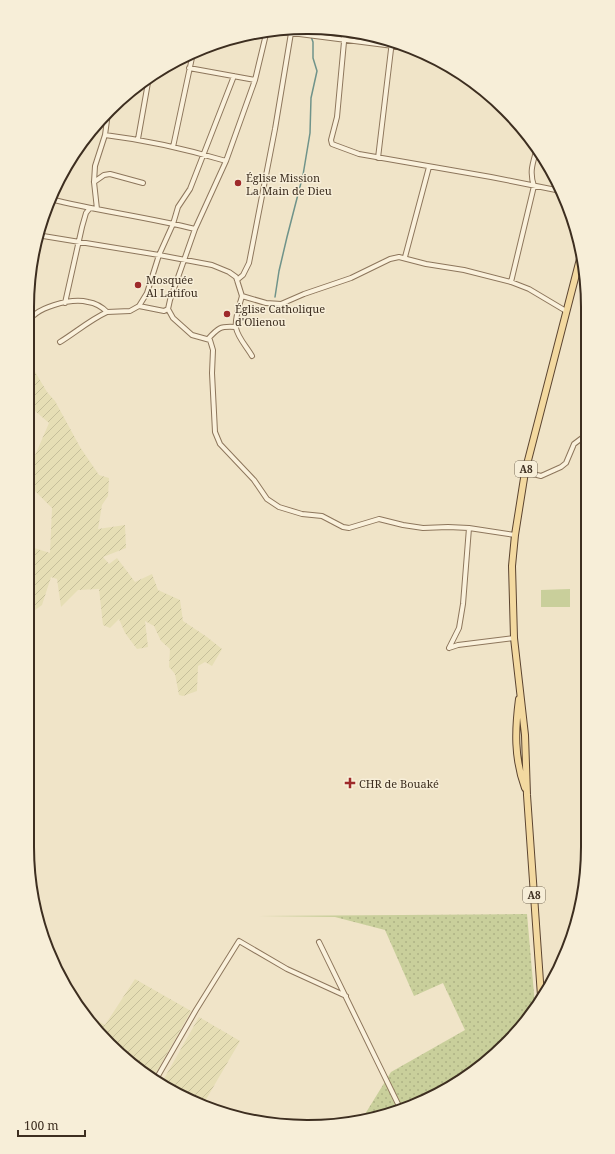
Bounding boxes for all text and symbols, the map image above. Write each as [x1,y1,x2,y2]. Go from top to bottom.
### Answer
place label: Église Mission La Main de Dieu [246,170,332,198]
marker: Église Mission La Main de Dieu [233,178,243,188]
place label: Mosquée Al Latifou [146,272,198,300]
marker: Mosquée Al Latifou [133,280,143,290]
place label: Église Catholique d'Olienou [235,301,325,329]
marker: Église Catholique d'Olienou [222,309,232,319]
road number: A8 [515,461,537,477]
place label: CHR de Bouaké [359,776,439,791]
marker: CHR de Bouaké [344,777,356,789]
road number: A8 [523,887,545,903]
scale bar [18,1112,85,1138]
text: 100 m [24,1117,59,1134]

